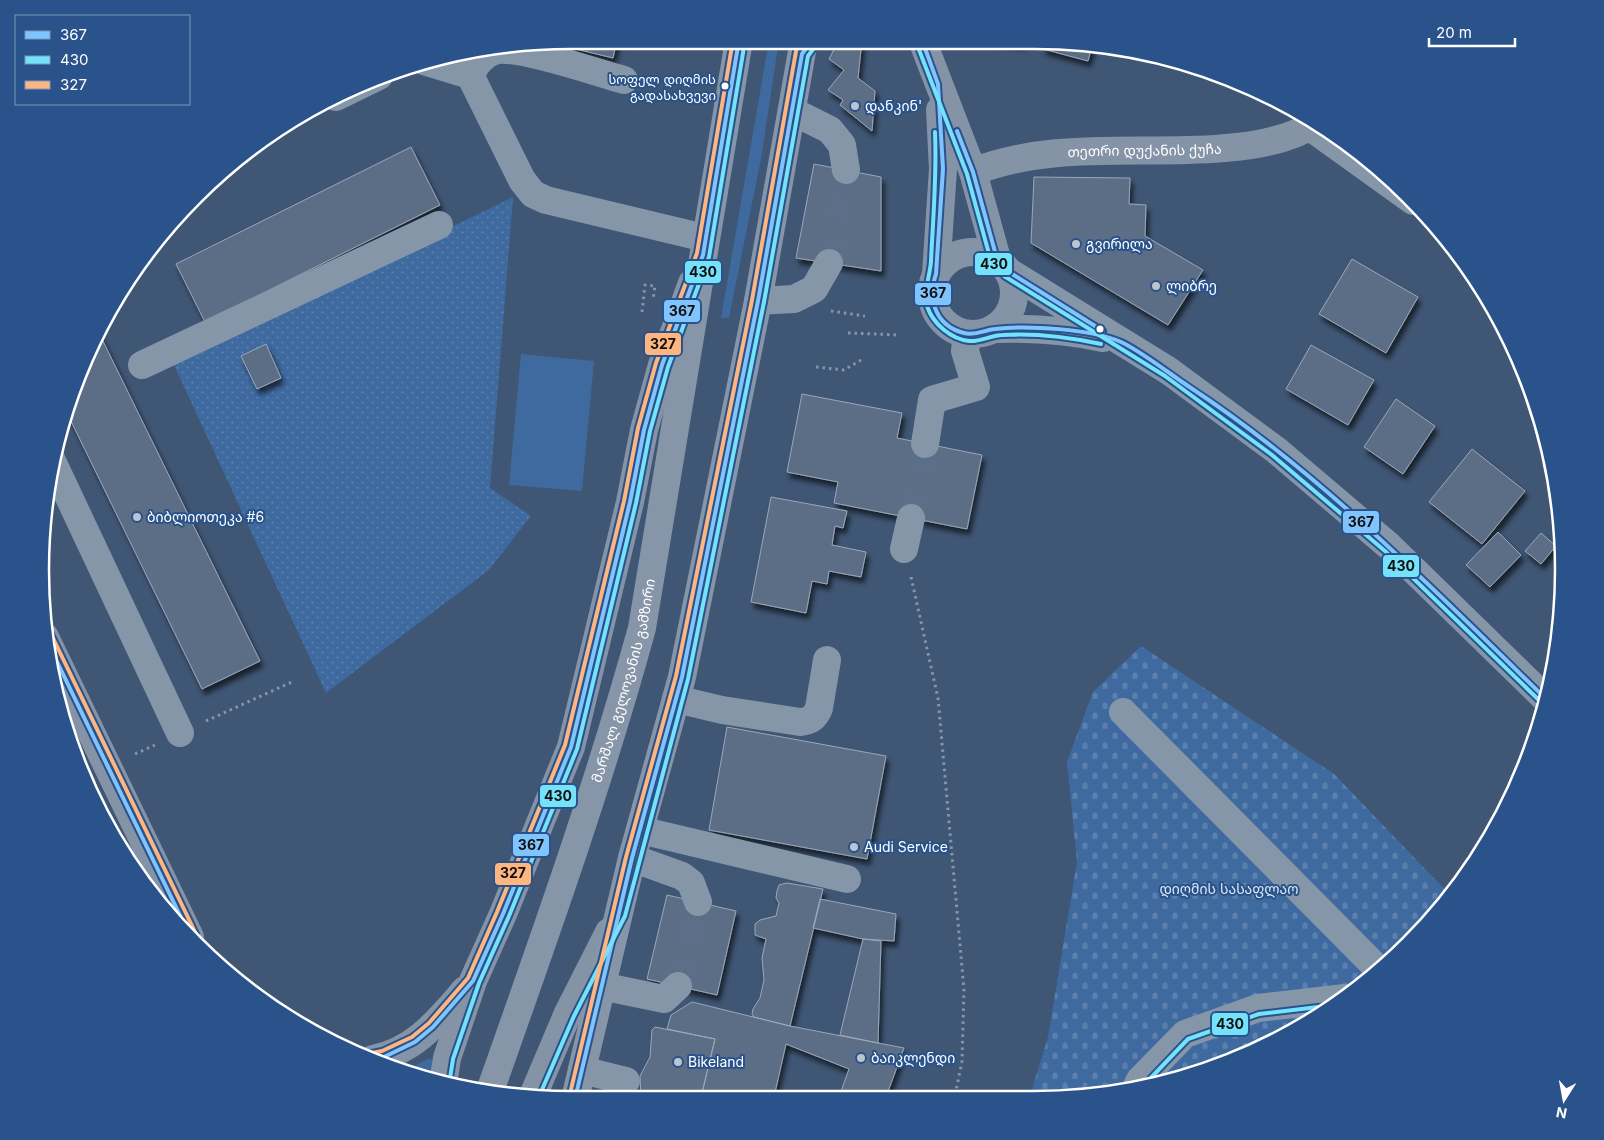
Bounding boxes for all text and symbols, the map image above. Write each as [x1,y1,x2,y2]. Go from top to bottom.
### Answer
legend [15,15,190,105]
scale bar [1429,15,1515,47]
text: 20 m [1436,23,1472,42]
text: 367 [60,25,87,44]
text: 430 [60,50,88,69]
place label: სოფელ დიღმის გადასახვევი [608,71,716,104]
text: 327 [60,75,87,94]
marker: სოფელ დიღმის გადასახვევი [720,81,730,91]
place label: დანკინ' [865,97,922,115]
marker: დანკინ' [849,100,861,112]
street label: თეთრი დუქანის ქუჩა [1067,139,1222,161]
place label: გვირილა [1086,235,1153,253]
marker: გვირილა [1070,238,1082,250]
line badge: 430 [974,252,1013,276]
text: 430 [980,255,1008,272]
line badge: 430 [684,260,722,284]
text: 430 [689,263,717,280]
place label: ლიბრე [1166,277,1217,295]
marker: ლიბრე [1150,280,1162,292]
line badge: 367 [914,282,952,306]
text: 367 [920,284,946,301]
line badge: 367 [663,299,701,323]
text: 367 [669,302,695,319]
unlabelled marker [1095,324,1105,334]
line badge: 327 [644,332,682,356]
text: 327 [650,335,676,352]
place label: ბიბლიოთეკა #6 [147,508,264,526]
line badge: 367 [1342,510,1380,534]
marker: ბიბლიოთეკა #6 [131,511,143,523]
text: 367 [1348,513,1374,530]
line badge: 430 [1382,554,1420,578]
text: 430 [1387,557,1415,574]
street label: მარშალ გელოვანის გამზირი [587,577,658,784]
line badge: 430 [539,784,577,808]
text: 430 [544,787,572,804]
line badge: 367 [512,833,550,857]
text: 367 [518,836,544,853]
place label: Audi Service [864,838,948,855]
marker: Audi Service [848,841,860,853]
line badge: 327 [494,862,532,886]
text: 327 [500,864,526,881]
park label: დიღმის სასაფლაო [1159,880,1299,898]
line badge: 430 [1211,1012,1249,1036]
text: 430 [1216,1015,1244,1032]
place label: ბაიკლენდი [871,1049,955,1067]
marker: ბაიკლენდი [855,1052,867,1064]
place label: Bikeland [688,1053,744,1070]
marker: Bikeland [672,1056,684,1068]
north arrow [1539,1075,1589,1125]
text: N [1555,1104,1568,1123]

